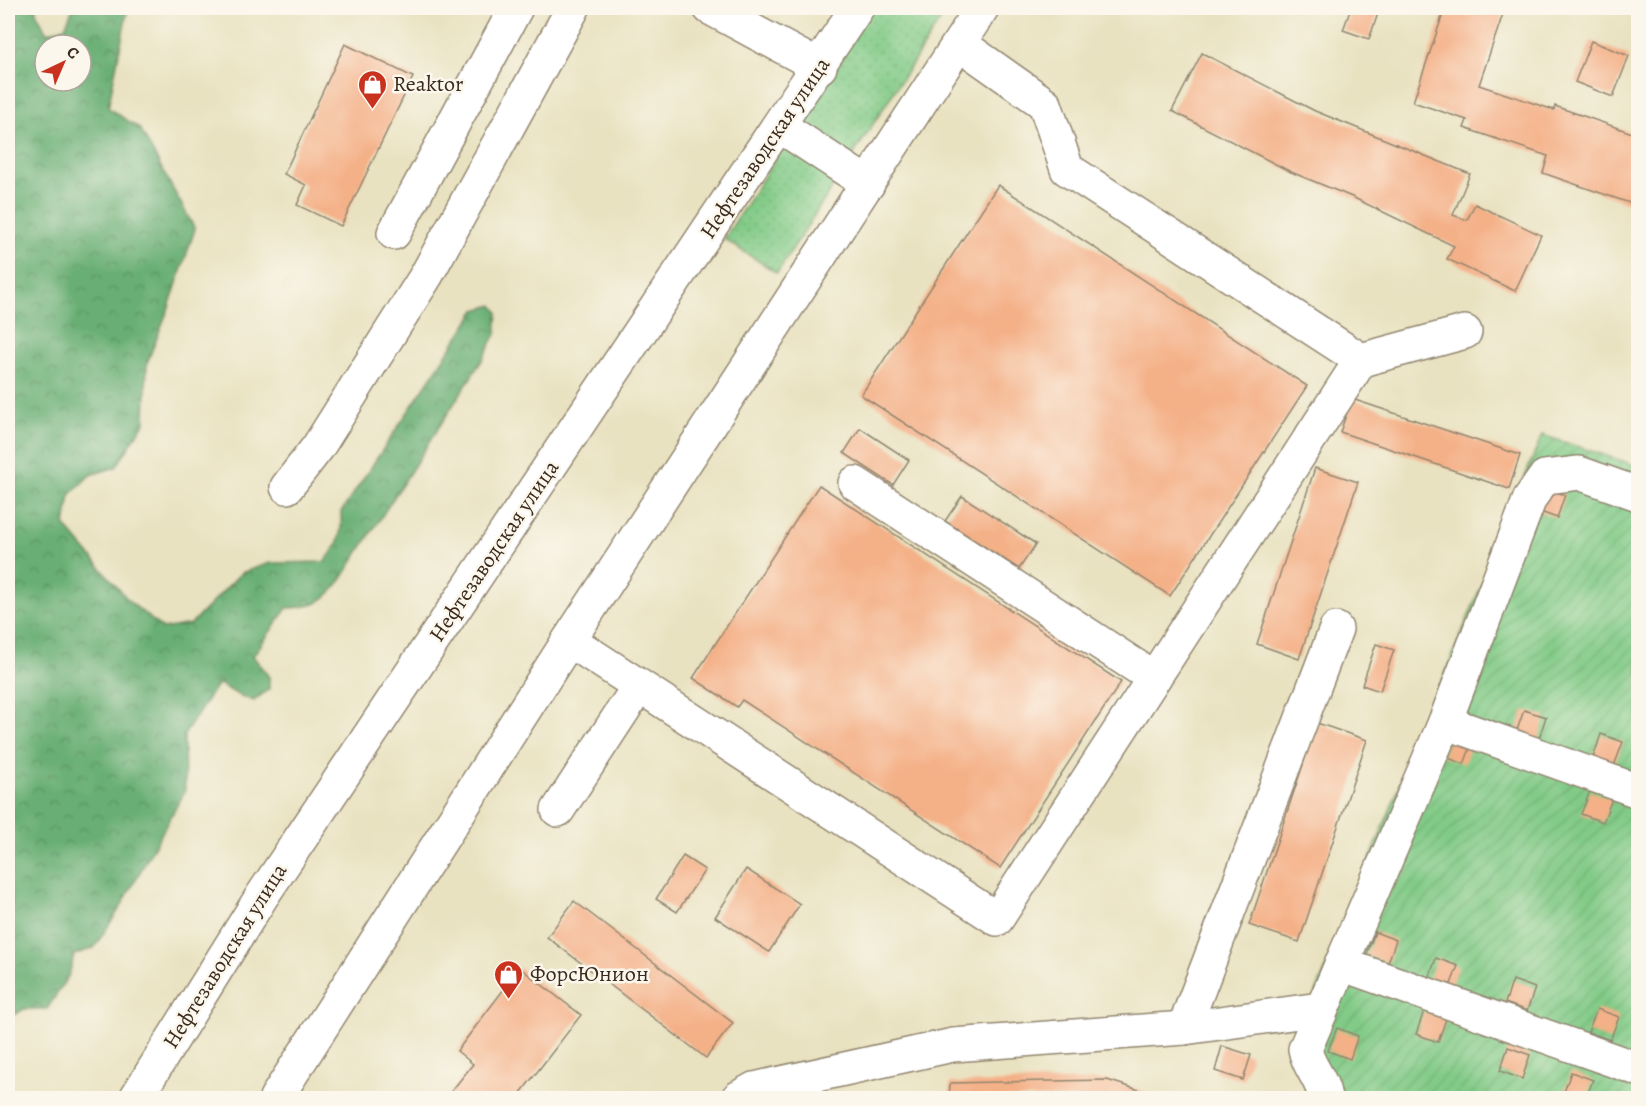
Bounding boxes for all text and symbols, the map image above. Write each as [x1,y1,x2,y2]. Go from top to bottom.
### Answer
north arrow [33,33,93,93]
text: С [62,42,84,64]
street label: Нефтезаводская улица [693,51,837,245]
shop icon: Reaktor [356,68,388,110]
place label: Reaktor [393,69,463,99]
street label: Нефтезаводская улица [422,454,566,648]
street label: Нефтезаводская улица [156,857,295,1054]
shop icon: ФорсЮнион [493,958,525,1000]
place label: ФорсЮнион [530,959,649,989]

